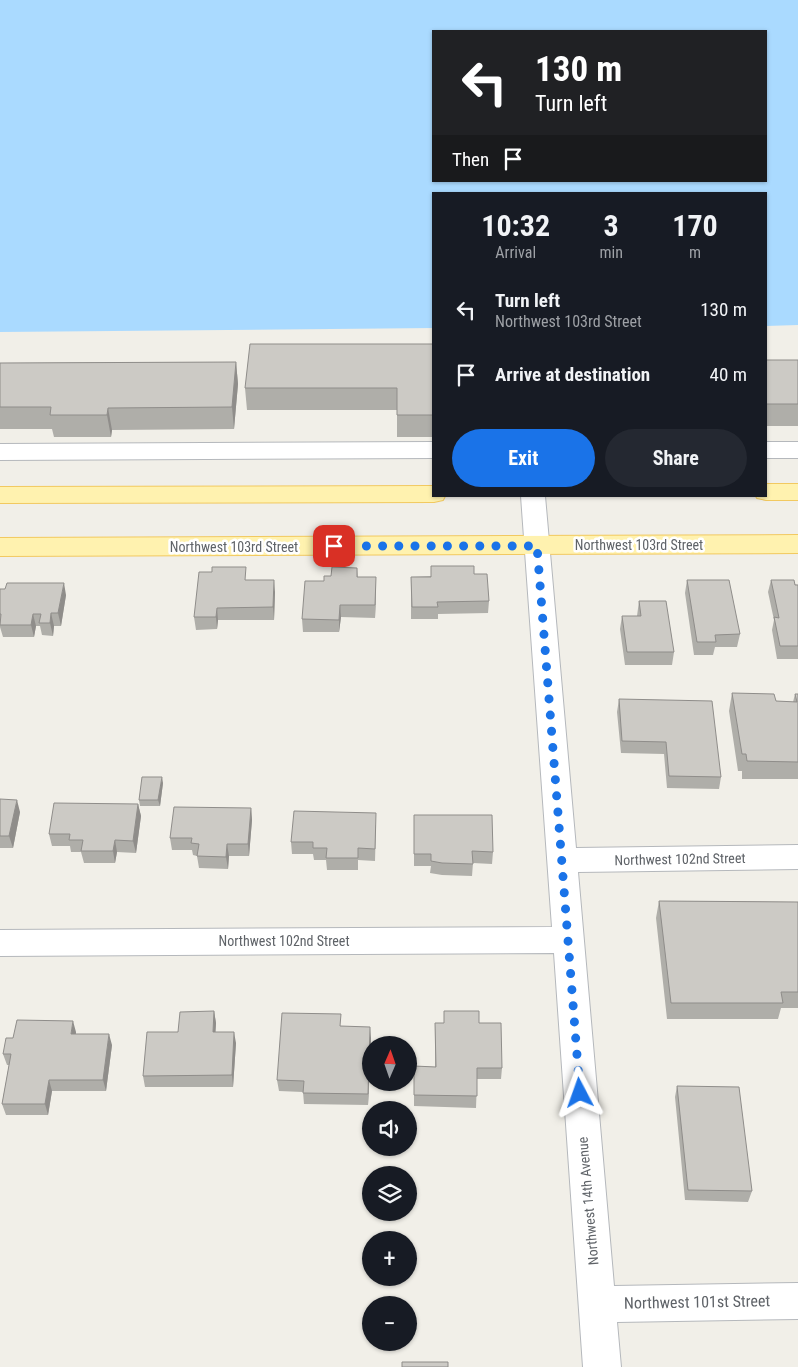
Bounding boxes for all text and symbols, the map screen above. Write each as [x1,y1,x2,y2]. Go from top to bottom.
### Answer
text: 130 m [535,49,622,90]
icon: left [452,50,517,115]
text: Turn left [535,91,607,116]
icon: arrive [499,145,527,173]
text: Then [452,148,489,171]
text: 10:32 [481,208,550,243]
text: 3 [604,208,619,243]
text: 170 [672,208,718,243]
text: Arrival [495,243,536,262]
text: min [599,243,623,262]
text: m [689,243,701,262]
text: Turn left [495,289,560,312]
icon: left [452,296,480,324]
text: 130 m [700,298,747,321]
text: Northwest 103rd Street [495,312,642,331]
icon: arrive [452,361,480,389]
text: Arrive at destination [495,363,650,386]
text: 40 m [710,363,747,386]
button: Exit [452,429,595,487]
button: Share [605,429,747,487]
pin [313,525,355,567]
icon: arrive [320,532,348,560]
street label: Northwest 103rd Street [575,537,703,553]
street label: Northwest 103rd Street [170,539,298,555]
street label: Northwest 102nd Street [614,850,746,868]
street label: Northwest 102nd Street [218,933,350,949]
north arrow [362,1036,418,1091]
map controls [362,1036,417,1351]
position arrow [553,1066,605,1118]
button: sound [362,1101,417,1156]
street label: Northwest 14th Avenue [574,1136,602,1266]
button: layers [362,1166,417,1221]
button: + [362,1231,417,1286]
street label: Northwest 101st Street [624,1291,770,1313]
button: − [362,1296,417,1351]

